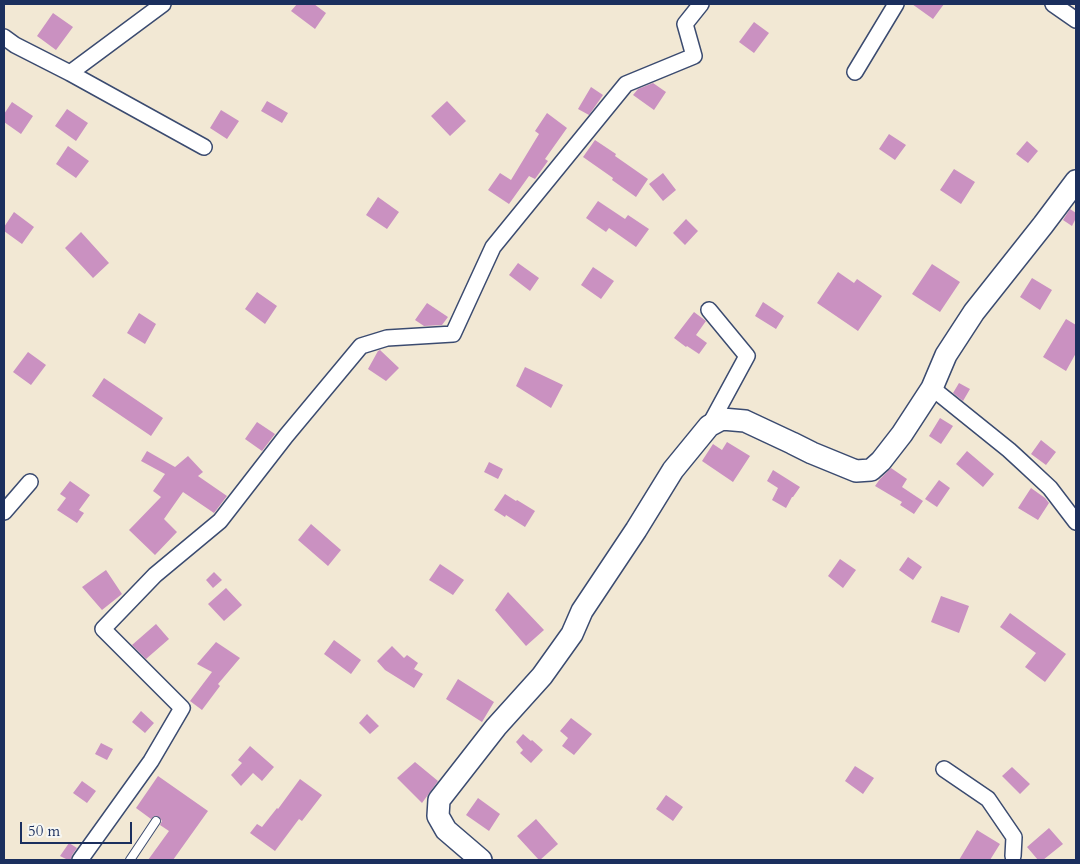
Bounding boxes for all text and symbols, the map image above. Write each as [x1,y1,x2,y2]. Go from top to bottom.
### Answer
scale bar [22,812,135,844]
text: 50 m [28,821,60,841]

